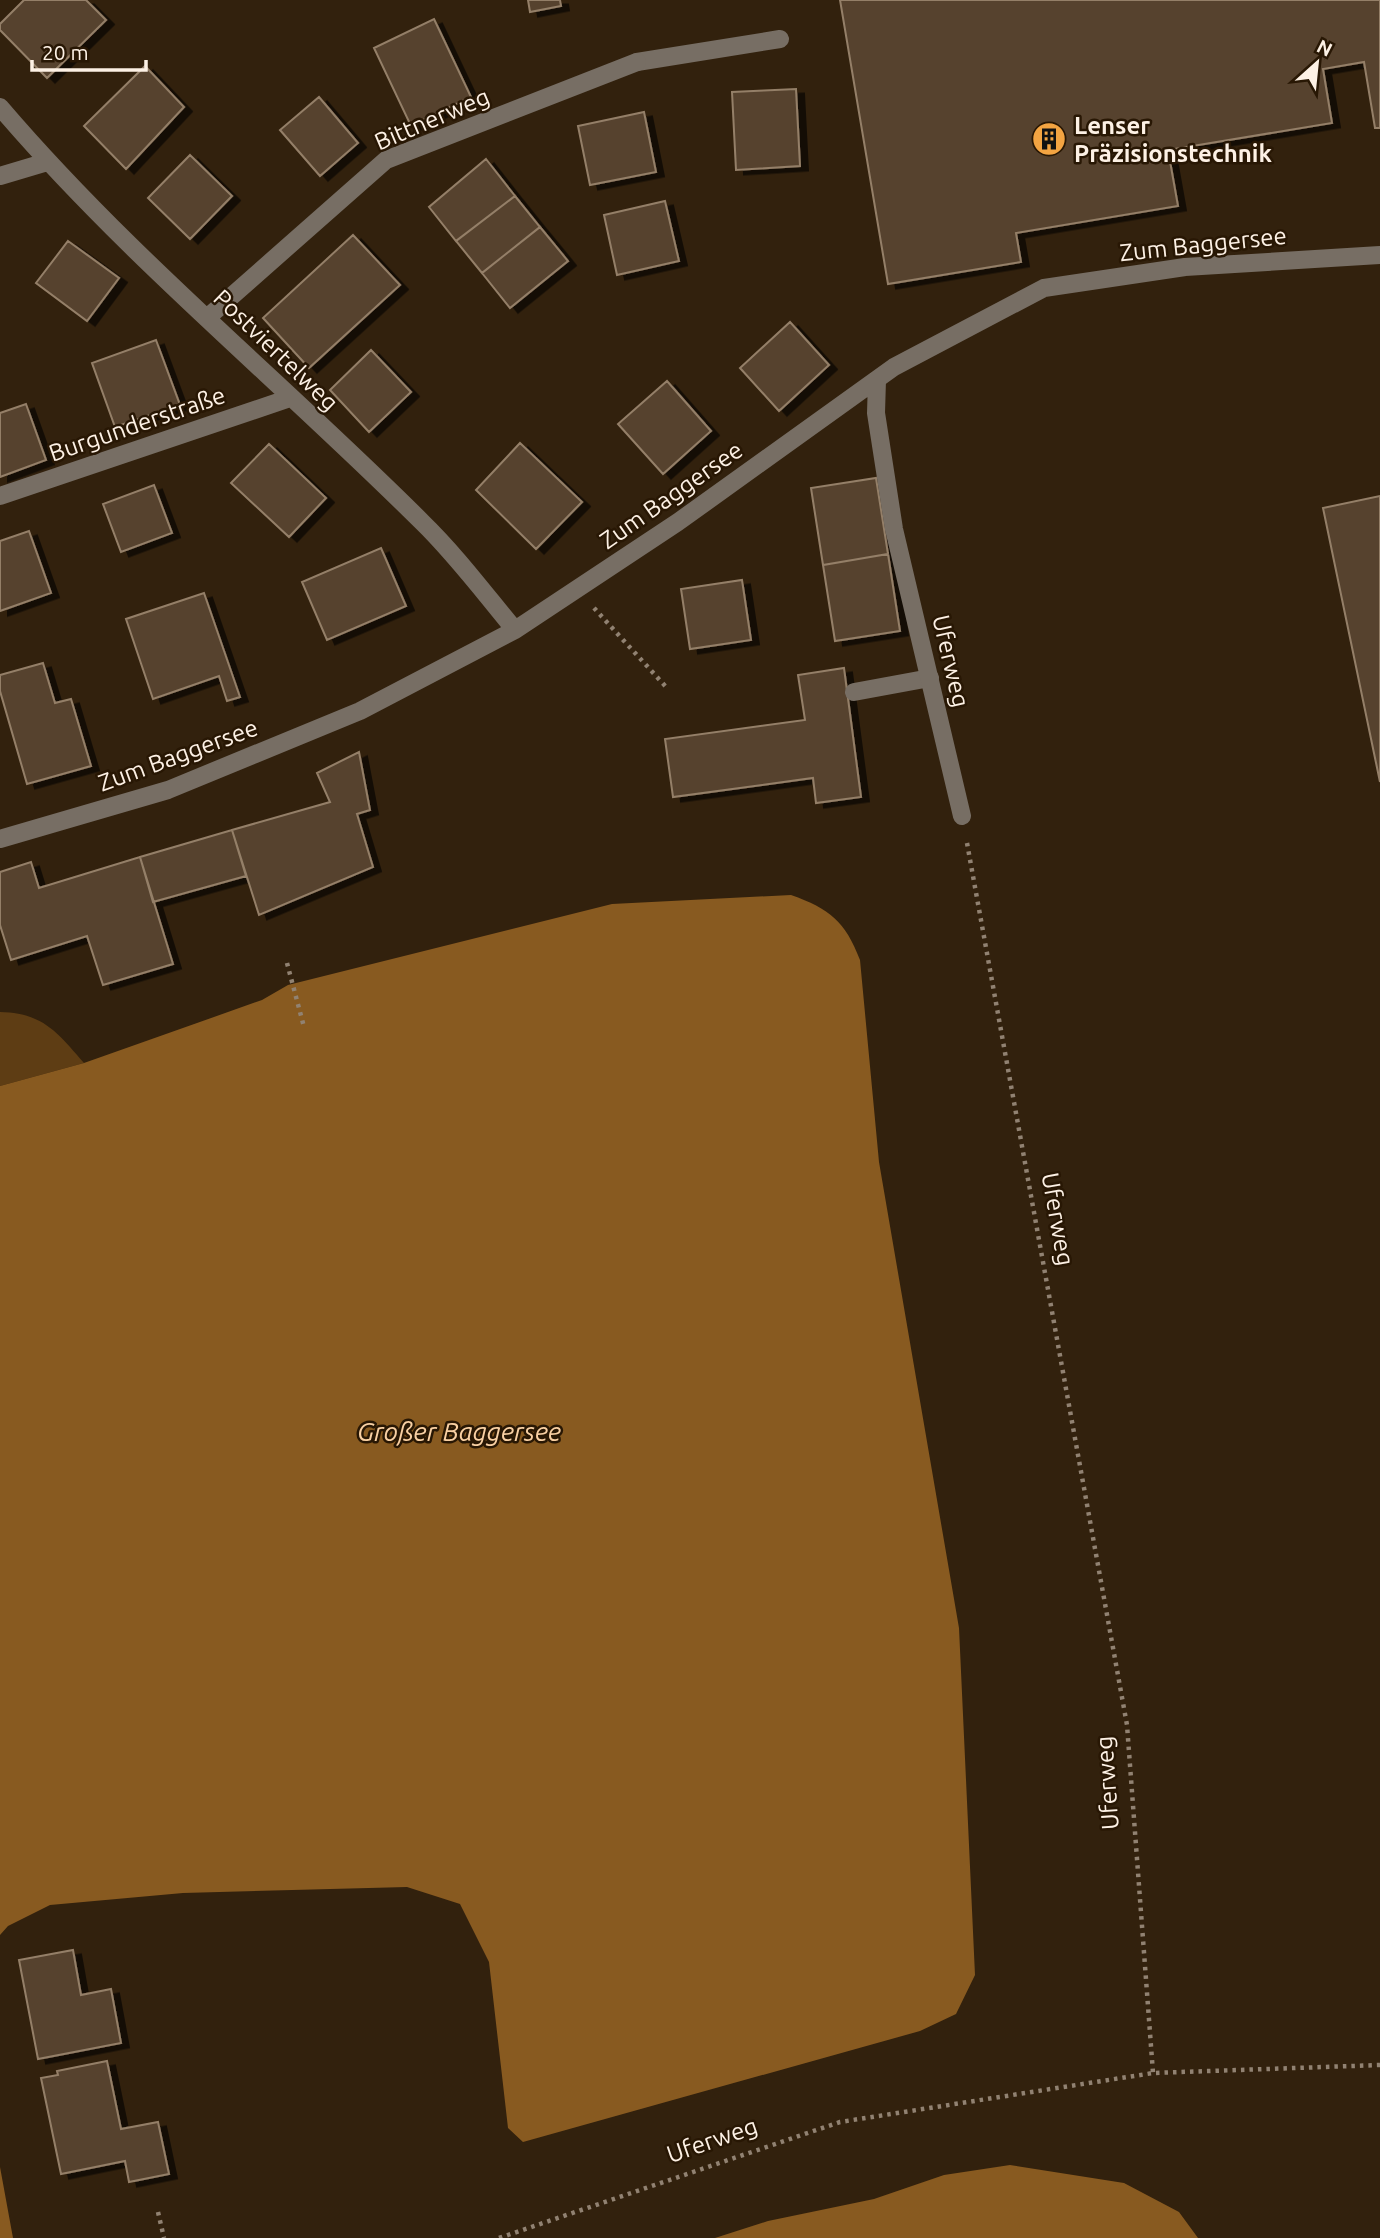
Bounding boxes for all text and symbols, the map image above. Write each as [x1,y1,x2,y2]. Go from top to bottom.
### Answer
scale bar [32,28,145,72]
north arrow [1282,28,1352,98]
text: N [1313,35,1336,61]
text: 20 m [42,40,89,64]
street label: Bittnerweg [371,83,493,155]
place label: Lenser Präzisionstechnik [1074,112,1272,167]
building icon: Lenser Präzisionstechnik [1030,120,1068,158]
street label: Zum Baggersee [1118,222,1288,266]
street label: Postviertelweg [208,284,344,416]
street label: Burgunderstraße [45,381,229,467]
street label: Zum Baggersee [595,436,747,554]
street label: Uferweg [927,612,975,710]
street label: Zum Baggersee [95,714,261,796]
street label: Uferweg [1037,1170,1079,1268]
water label: Großer Baggersee [357,1417,561,1446]
street label: Uferweg [1090,1735,1124,1831]
street label: Uferweg [663,2112,761,2168]

